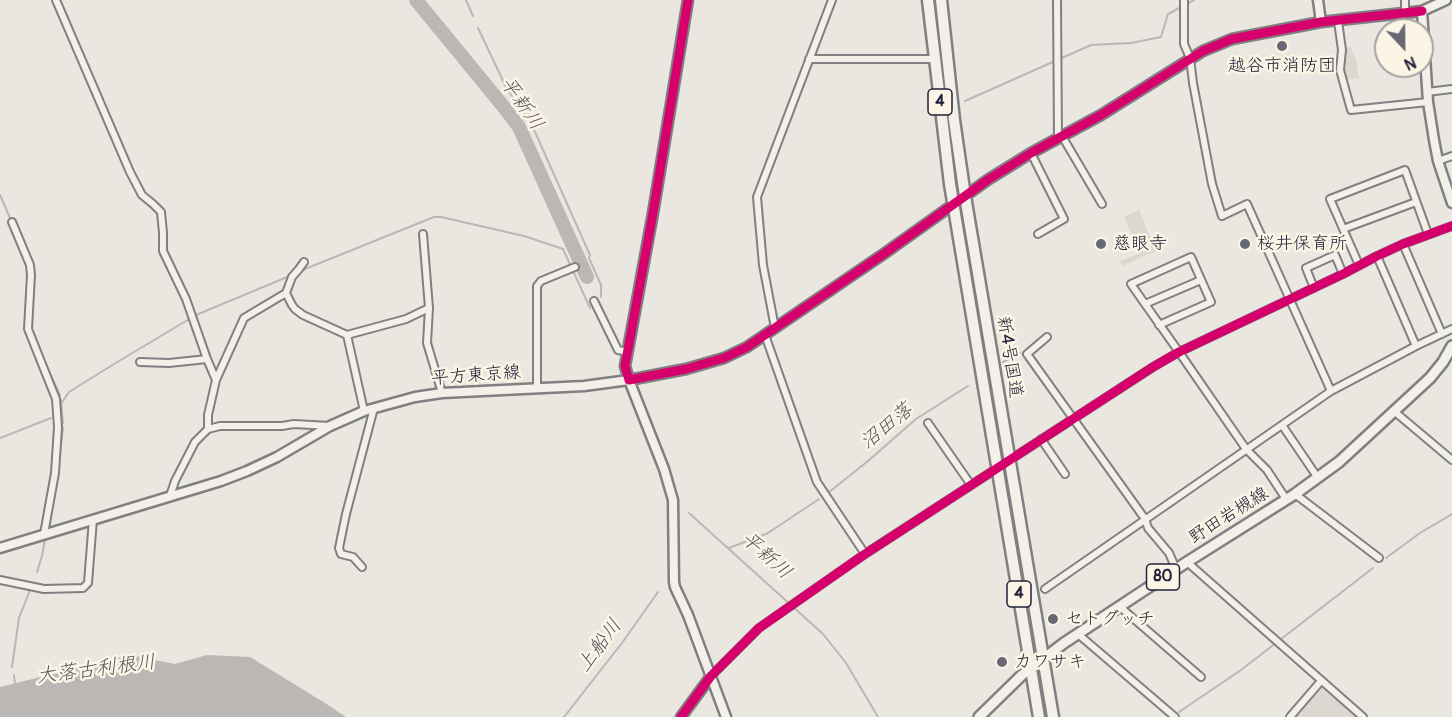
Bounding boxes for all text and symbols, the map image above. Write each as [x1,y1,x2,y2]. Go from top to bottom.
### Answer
north arrow [1374,18,1434,78]
marker: 越谷市消防団 [1275,39,1289,53]
text: N [1401,52,1419,74]
place label: 越谷市消防団 [1228,55,1336,77]
water label: 平新川 [494,73,548,135]
road number: 4 [928,89,952,115]
place label: 慈眼寺 [1113,233,1167,255]
place label: 桜井保育所 [1257,233,1347,255]
marker: 慈眼寺 [1094,237,1108,251]
marker: 桜井保育所 [1238,237,1252,251]
street label: 新4号国道 [992,315,1026,399]
street label: 平方東京線 [430,362,522,390]
water label: 沼田落 [856,399,918,455]
street label: 野田岩槻線 [1185,483,1273,549]
water label: 平新川 [736,527,796,585]
road number: 80 [1146,564,1180,590]
road number: 4 [1007,581,1031,607]
place label: セトグッチ [1065,608,1155,630]
marker: セトグッチ [1046,612,1060,626]
water label: 上船川 [572,615,628,677]
water label: 大落古利根川 [35,651,157,689]
place label: カワサキ [1014,651,1086,673]
marker: カワサキ [995,655,1009,669]

